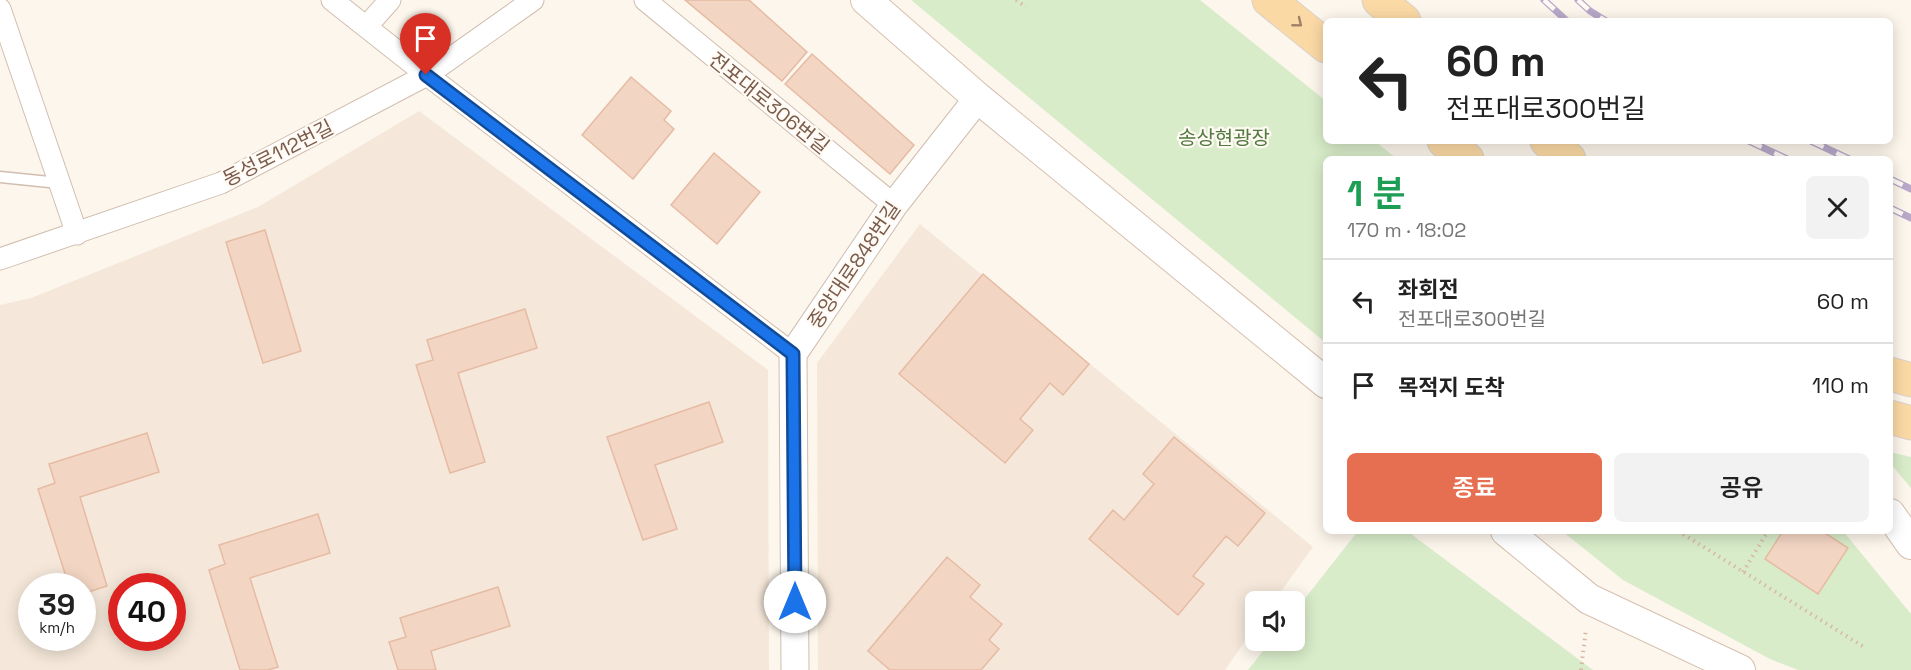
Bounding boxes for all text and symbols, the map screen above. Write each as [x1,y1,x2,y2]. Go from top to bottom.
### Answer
pin [400,13,451,75]
one-way arrow [1291,15,1302,26]
icon: arrive [409,22,442,55]
text: 60 m [1446,35,1546,88]
icon: left [1347,42,1425,120]
street label: 전포대로306번길 [703,46,835,160]
text: 전포대로300번길 [1446,91,1646,126]
street label: 동성로112번길 [218,114,338,192]
park label: 송상현광장 [1178,125,1270,151]
text: 1 분 [1347,171,1406,217]
button: close [1806,176,1869,239]
street label: 중앙대로848번길 [802,196,906,334]
text: 170 m · 18:02 [1347,217,1466,243]
text: 좌회전 [1398,275,1459,303]
icon: left [1347,285,1380,318]
text: 60 m [1817,287,1869,315]
text: 전포대로300번길 [1398,306,1546,332]
icon: arrive [1347,369,1380,402]
text: 110 m [1812,371,1869,399]
text: 목적지 도착 [1398,373,1505,401]
button: 종료 [1347,453,1602,522]
button: 공유 [1614,453,1869,522]
position arrow [763,570,827,634]
speed limit sign: 40 [108,573,186,651]
text: 39 [39,585,75,624]
map controls [1245,591,1305,651]
button: sound [1245,591,1305,651]
text: km/h [39,618,75,637]

